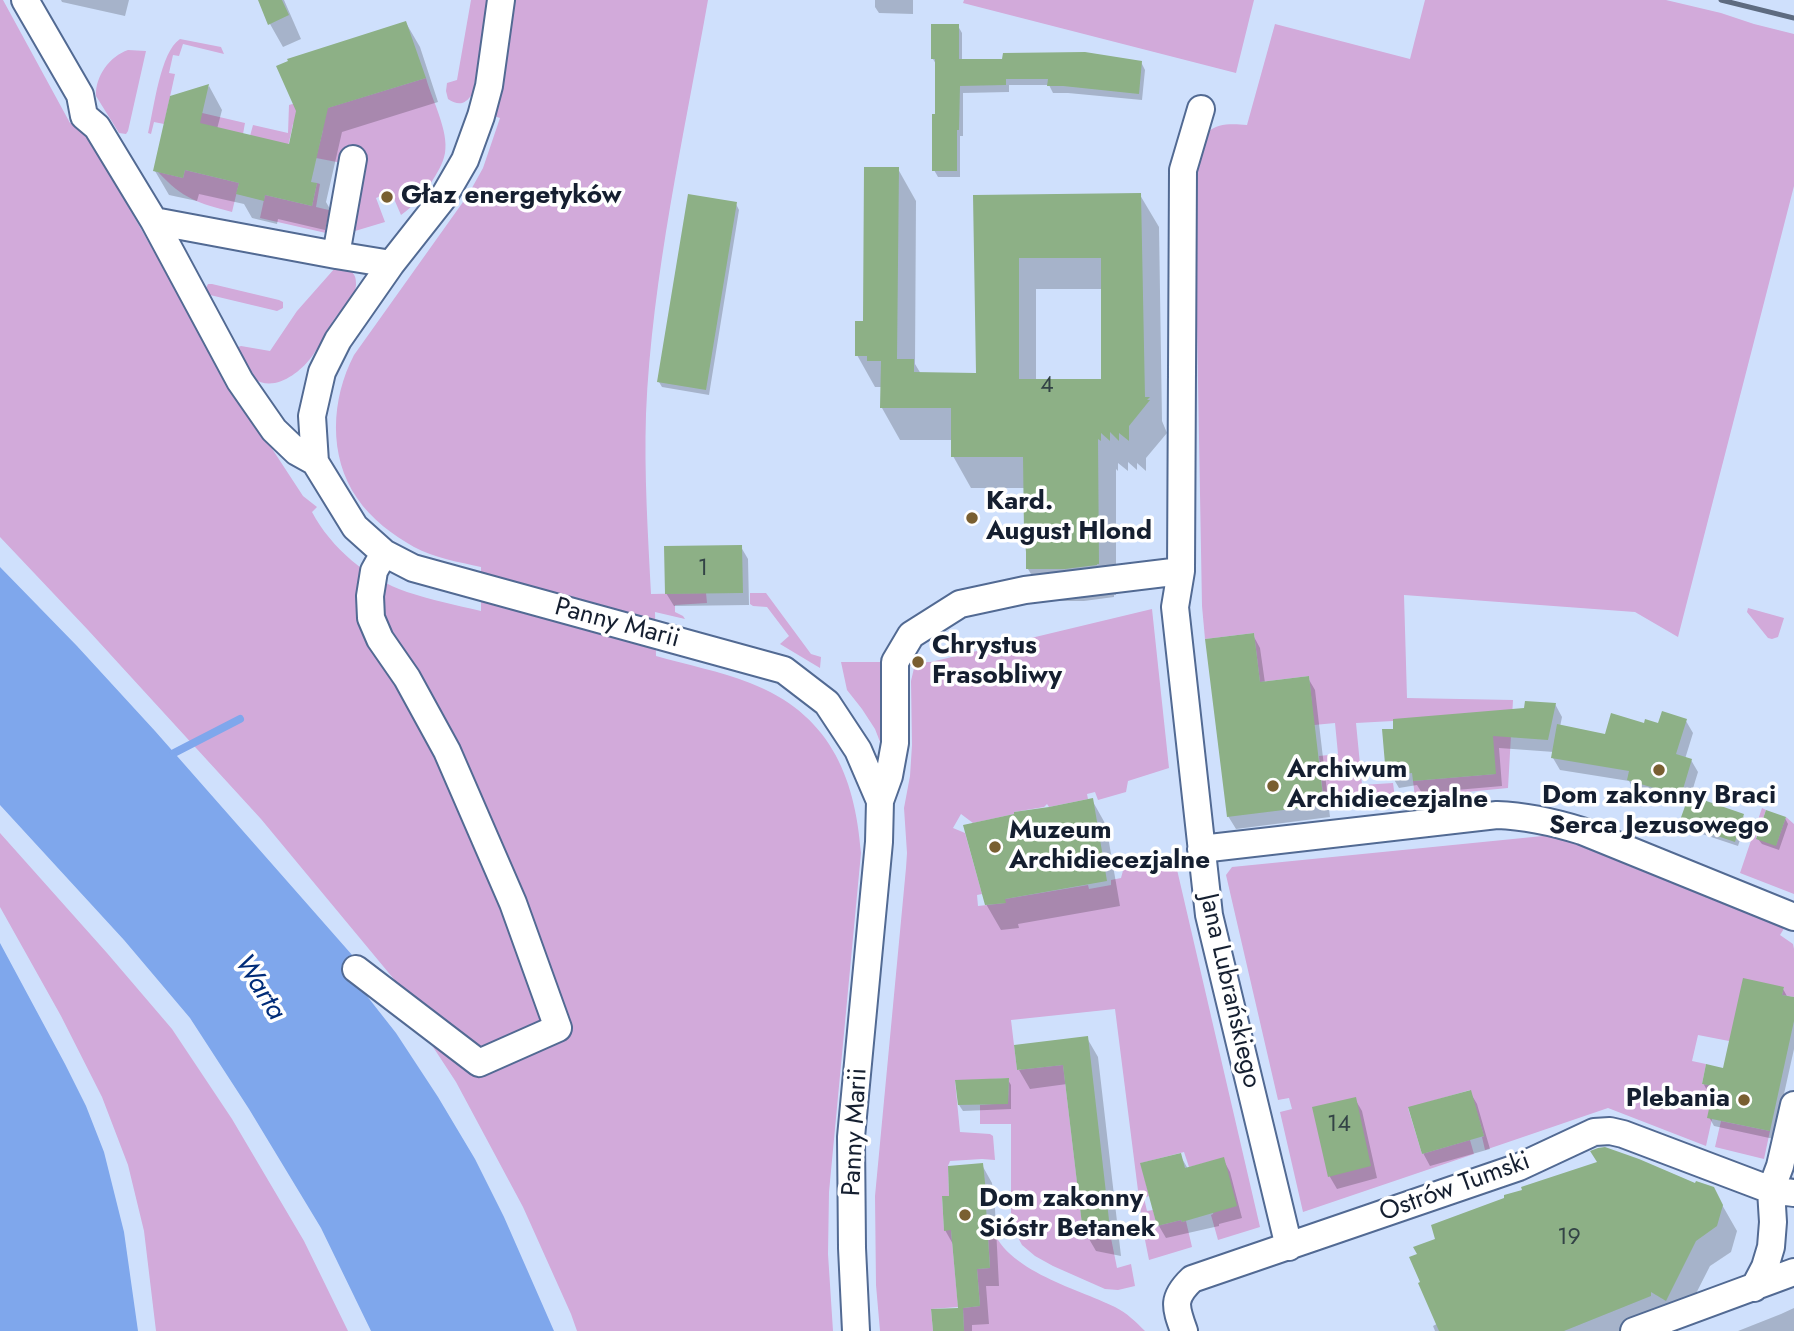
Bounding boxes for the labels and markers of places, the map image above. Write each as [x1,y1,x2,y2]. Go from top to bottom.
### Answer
place label: Głaz energetyków [401,181,622,213]
marker: Głaz energetyków [379,189,395,205]
place label: Kard. August Hlond [986,487,1152,548]
marker: Kard. August Hlond [964,510,980,526]
place label: Chrystus Frasobliwy [932,631,1062,692]
marker: Chrystus Frasobliwy [910,654,926,670]
place label: Archiwum Archidiecezjalne [1287,755,1488,816]
marker: Dom zakonny Braci Serca Jezusowego [1651,762,1667,778]
marker: Archiwum Archidiecezjalne [1265,778,1281,794]
place label: Dom zakonny Braci Serca Jezusowego [1542,781,1776,842]
place label: Muzeum Archidiecezjalne [1009,816,1210,878]
marker: Muzeum Archidiecezjalne [987,839,1003,855]
place label: Plebania [1626,1084,1730,1116]
marker: Plebania [1736,1092,1752,1108]
place label: Dom zakonny Sióstr Betanek [979,1184,1156,1246]
marker: Dom zakonny Sióstr Betanek [957,1207,973,1223]

